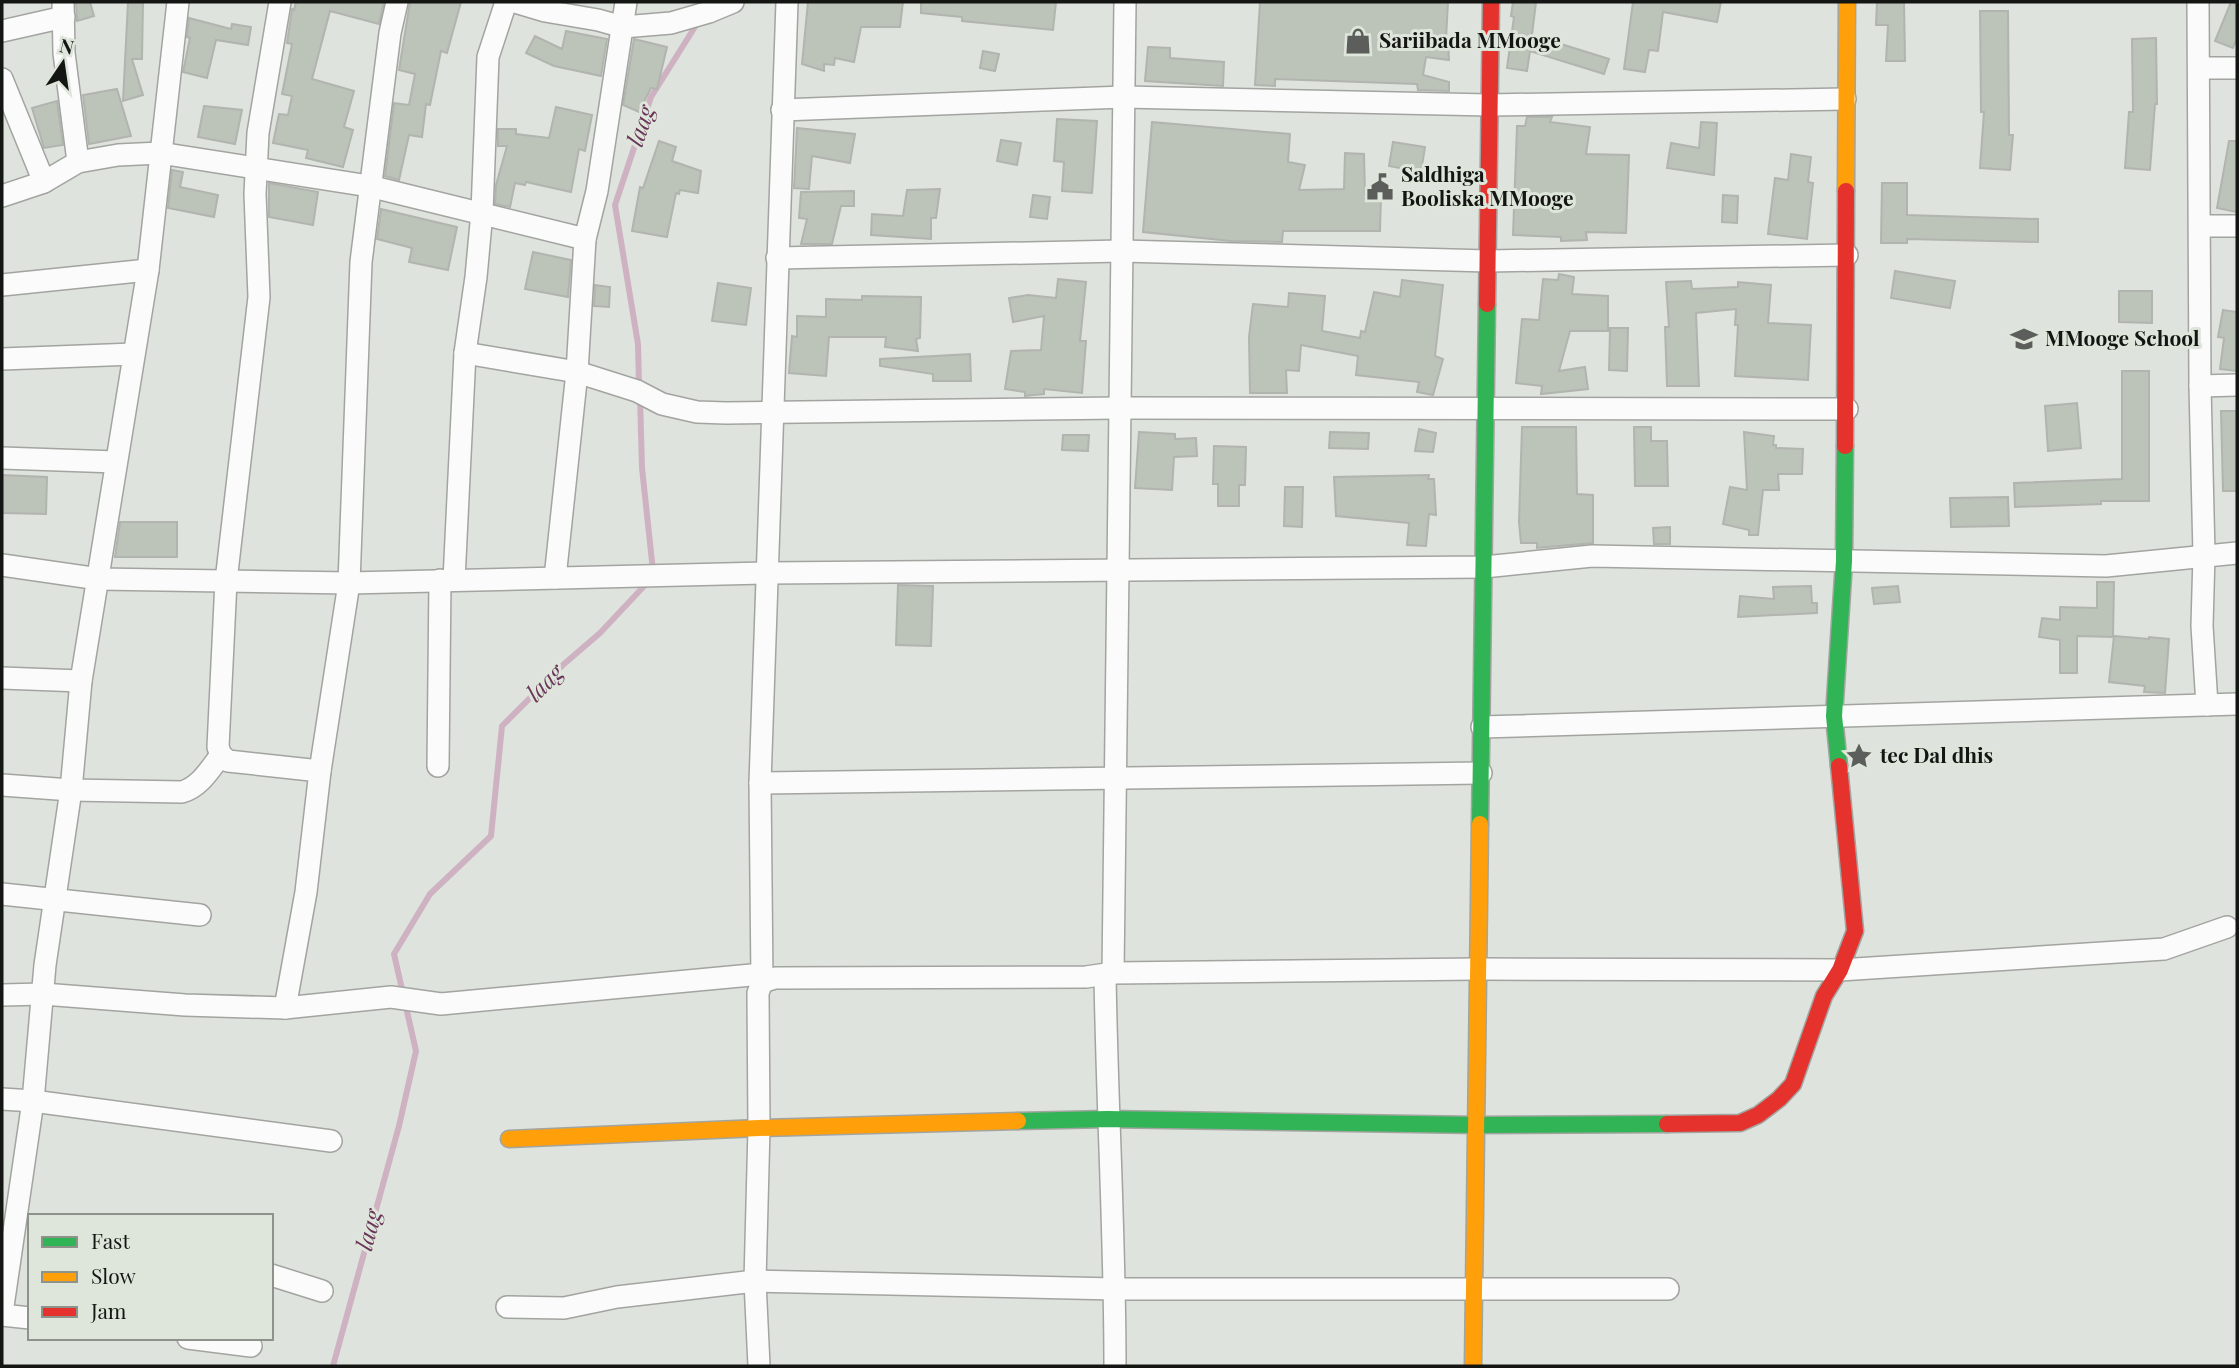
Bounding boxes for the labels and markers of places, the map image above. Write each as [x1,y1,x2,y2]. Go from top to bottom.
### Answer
place label: Sariibada MMooge [1379,25,1561,53]
shop icon: Sariibada MMooge [1343,26,1373,56]
place label: Saldhiga Booliska MMooge [1401,159,1573,211]
public building icon: Saldhiga Booliska MMooge [1365,172,1395,202]
place label: MMooge School [2045,323,2200,351]
school or university icon: MMooge School [2009,324,2039,354]
place label: tec Dal dhis [1879,740,1993,768]
place icon: tec Dal dhis [1844,741,1874,771]

